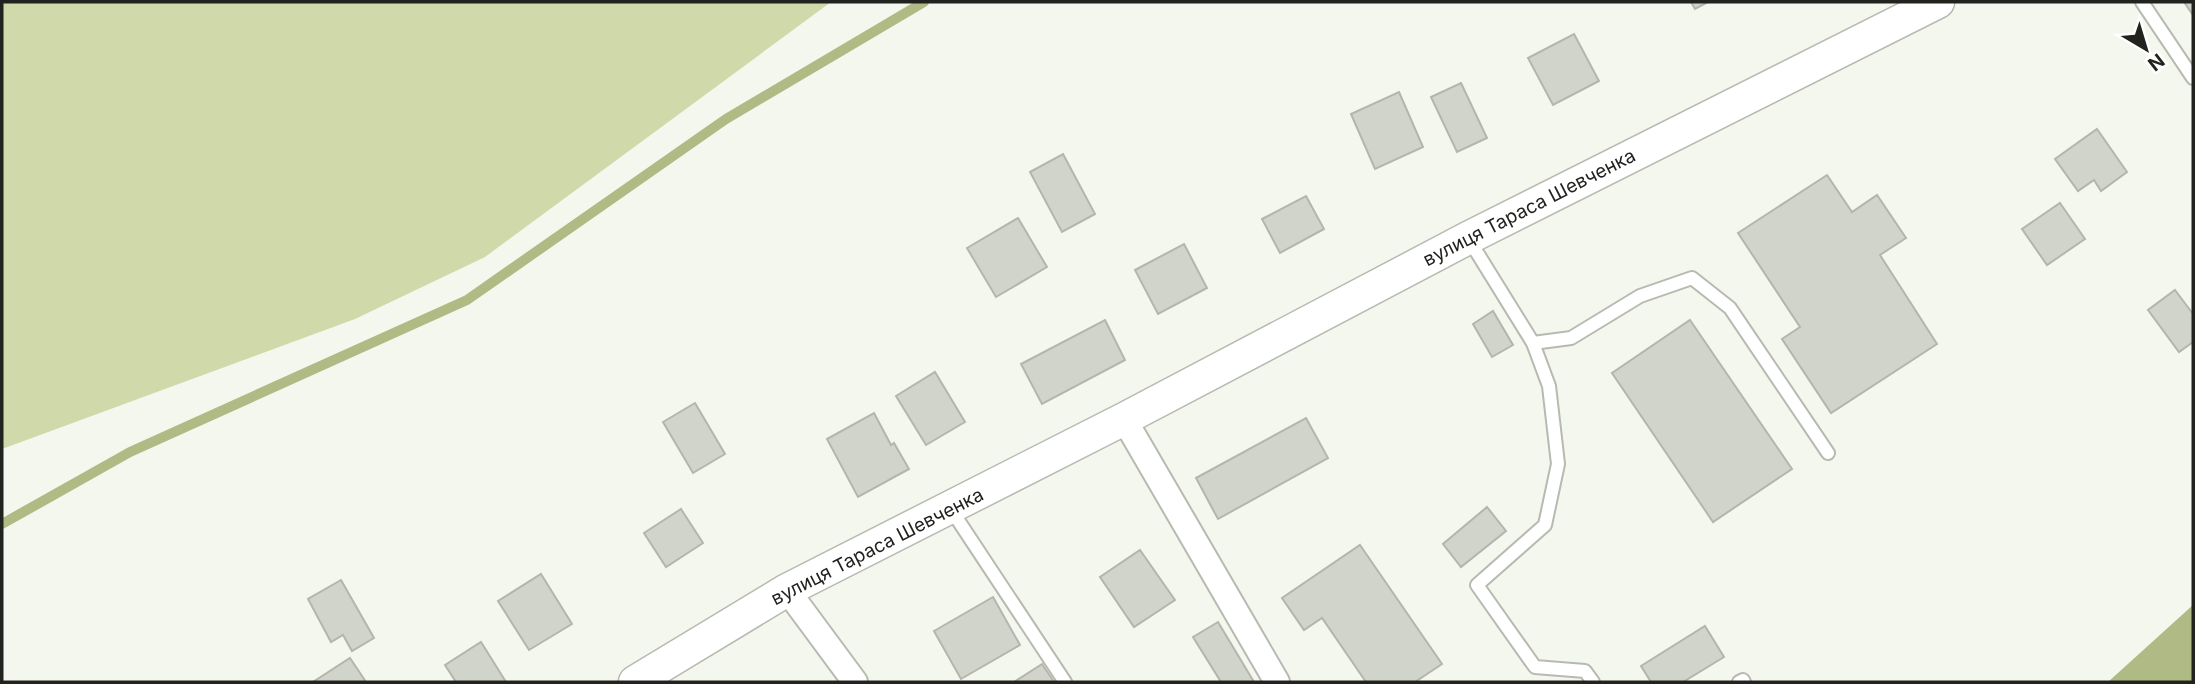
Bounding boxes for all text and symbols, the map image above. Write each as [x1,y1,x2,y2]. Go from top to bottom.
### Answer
north arrow [2111,14,2181,84]
text: N [2143,48,2169,76]
street label: вулиця Тараса Шевченка [1419,144,1639,271]
street label: вулиця Тараса Шевченка [767,483,987,610]

